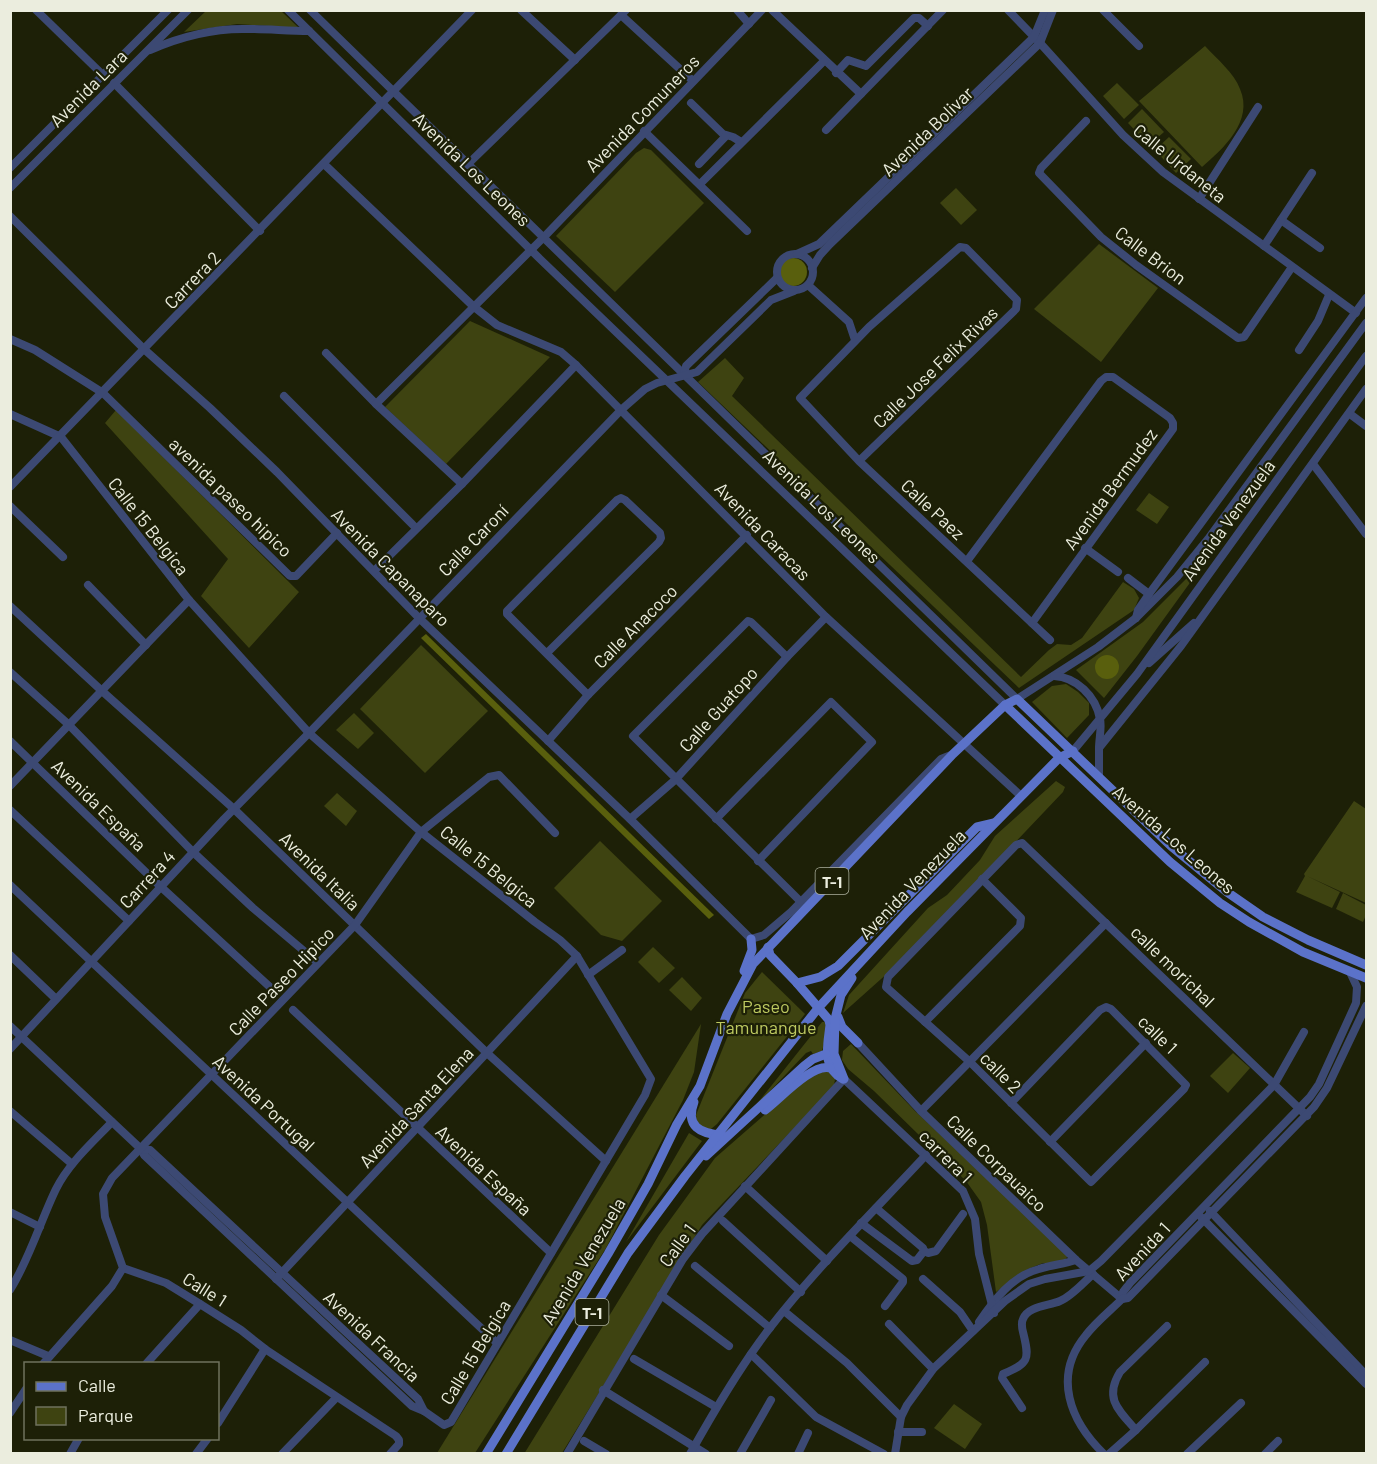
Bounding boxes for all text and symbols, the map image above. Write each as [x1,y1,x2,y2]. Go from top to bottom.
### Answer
street label: Avenida Lara [45,45,131,131]
street label: Avenida Comuneros [580,50,704,176]
street label: Avenida Bolivar [877,81,978,180]
street label: Avenida Los Leones [409,107,535,231]
street label: Calle Urdaneta [1129,119,1231,207]
street label: Calle Brion [1111,221,1191,289]
street label: Carrera 2 [159,247,225,313]
street label: Calle Jose Felix Rivas [868,302,1002,432]
street label: Avenida Bermudez [1059,424,1161,554]
street label: avenida paseo hipico [165,433,297,561]
street label: Avenida Los Leones [759,444,885,568]
street label: Avenida Venezuela [1177,455,1279,585]
street label: Calle 15 Belgica [104,473,194,579]
street label: Calle Paez [897,474,969,544]
street label: Avenida Caracas [711,477,815,585]
street label: Calle Caroní [433,499,513,580]
street label: Avenida Capanaparo [327,503,455,631]
street label: Calle Anacoco [588,579,682,673]
street label: Calle Guatopo [674,662,762,756]
street label: Avenida España [47,754,151,856]
street label: Avenida Los Leones [1108,780,1240,898]
street label: Calle 15 Belgica [436,820,542,912]
street label: Avenida Venezuela [854,824,970,944]
street label: Avenida Italia [275,827,365,915]
street label: Carrera 4 [114,845,180,913]
road number: T-1 [816,868,848,894]
street label: calle morichal [1126,921,1220,1011]
street label: Calle Paseo Hipico [223,922,339,1040]
park label: Paseo Tamunangue [715,995,817,1038]
street label: calle 1 [1134,1010,1182,1058]
street label: Avenida Santa Elena [354,1042,478,1172]
street label: calle 2 [976,1047,1026,1097]
street label: Avenida Portugal [208,1050,320,1156]
street label: Calle Corpauaico [942,1110,1052,1216]
street label: Avenida España [432,1120,536,1220]
street label: carrera 1 [915,1125,977,1187]
street label: Avenida Venezuela [536,1194,630,1328]
street label: Avenida 1 [1110,1217,1174,1285]
street label: Calle 1 [654,1219,700,1271]
street label: Calle 1 [179,1267,231,1311]
street label: Avenida Francia [319,1286,425,1386]
street label: Calle 15 Belgica [435,1296,515,1408]
road number: T-1 [576,1299,608,1325]
legend [24,1362,219,1440]
text: Calle [78,1374,116,1396]
text: Parque [78,1404,133,1426]

